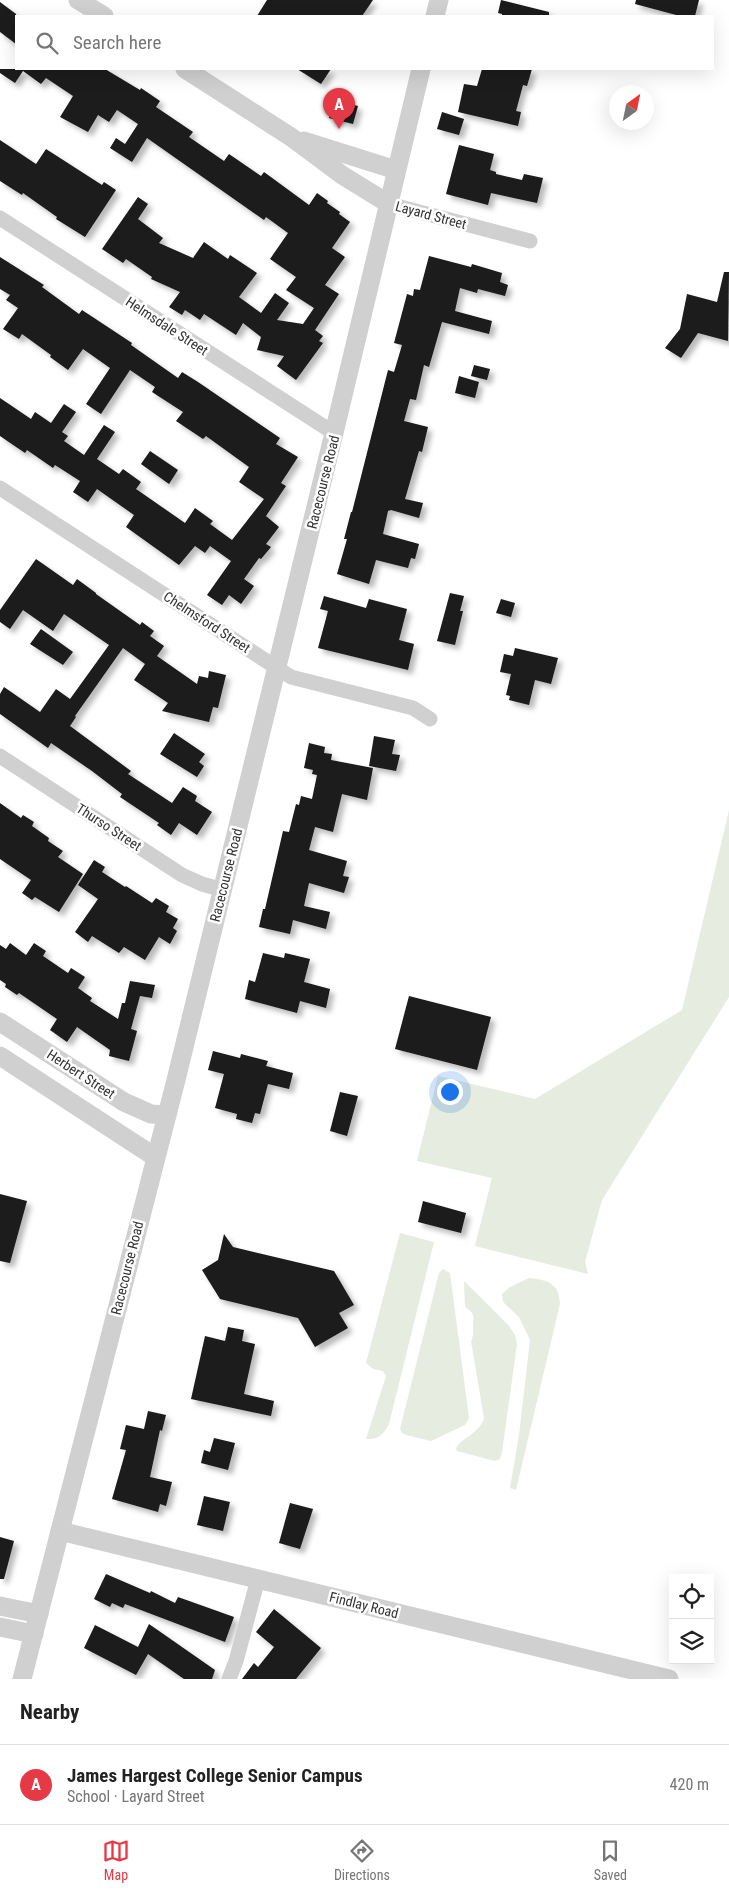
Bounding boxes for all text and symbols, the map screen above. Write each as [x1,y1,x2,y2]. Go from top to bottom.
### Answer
search box [15,15,714,70]
icon: search [33,29,61,57]
text: Search here [73,31,161,54]
north arrow [609,85,654,130]
pin: A [323,88,355,129]
street label: Layard Street [394,198,468,232]
street label: Helmsdale Street [123,293,211,359]
street label: Racecourse Road [304,434,342,530]
street label: Chelmsford Street [161,588,253,656]
street label: Thurso Street [73,800,145,854]
street label: Racecourse Road [207,827,245,923]
street label: Herbert Street [44,1046,118,1102]
your location [437,1079,463,1105]
street label: Racecourse Road [108,1220,146,1316]
map controls [669,1574,714,1664]
button: locate [669,1574,714,1619]
street label: Findlay Road [328,1589,400,1621]
button: layers [669,1619,714,1664]
text: Nearby [20,1700,79,1724]
text: James Hargest College Senior Campus [67,1764,363,1787]
text: A [31,1775,41,1794]
text: 420 m [670,1775,709,1794]
text: School · Layard Street [67,1787,205,1806]
tab: Map [102,1837,130,1883]
tab: Directions [334,1837,390,1883]
tab: Saved [594,1837,627,1883]

